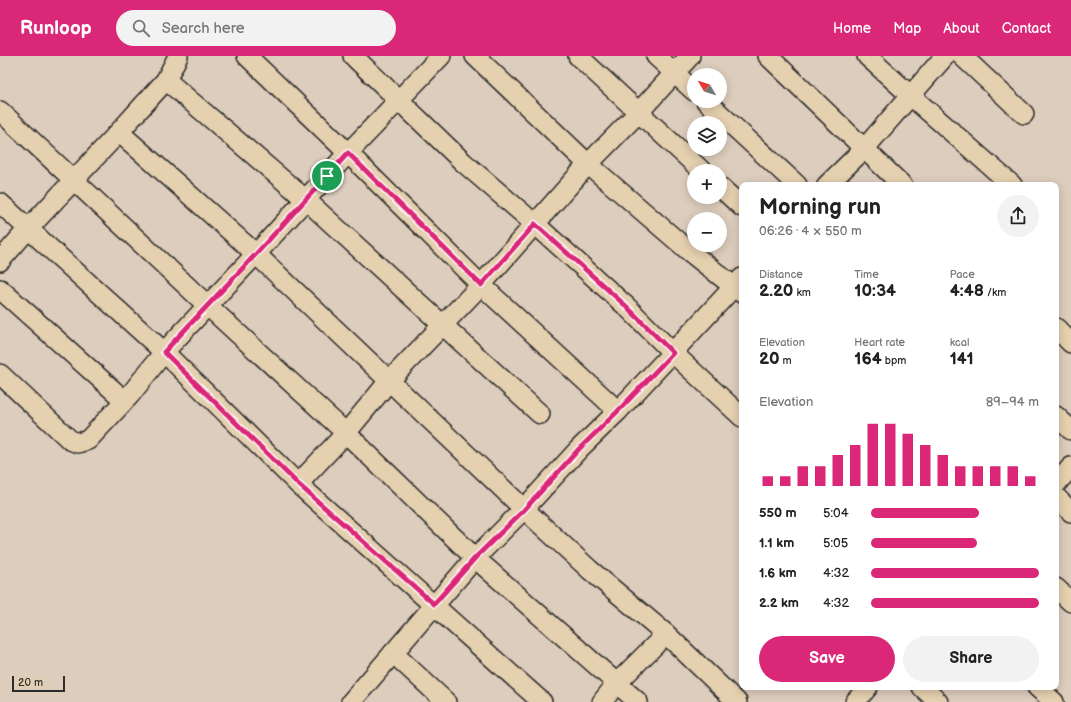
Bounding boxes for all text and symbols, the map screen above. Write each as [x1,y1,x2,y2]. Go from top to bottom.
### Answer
search box [116,10,396,46]
text: Runloop [20,17,92,40]
icon: search [130,17,152,39]
text: Search here [162,19,245,38]
text: Home [833,20,871,37]
text: Map [893,20,921,37]
text: About [943,20,980,37]
text: Contact [1002,20,1051,37]
north arrow [687,68,727,108]
map controls [687,68,727,252]
button: layers [687,116,727,156]
pin [310,159,344,193]
button: + [687,164,727,204]
icon: arrive [316,165,338,187]
text: Morning run [759,194,881,221]
button: share [997,195,1039,237]
button: − [687,212,727,252]
text: 06:26 · 4 × 550 m [759,223,862,239]
text: Distance [759,268,803,281]
text: Time [854,268,879,281]
text: Pace [950,268,975,281]
text: 2.20 [759,281,793,301]
text: 10:34 [854,281,896,301]
text: 4:48 [950,281,984,301]
text: km [793,286,811,299]
text: /km [984,286,1006,299]
text: Elevation [759,336,805,349]
text: Heart rate [854,336,905,349]
text: kcal [950,336,969,349]
text: 20 [759,349,779,369]
text: 164 [854,349,882,369]
text: 141 [950,349,974,369]
text: m [779,354,792,367]
text: bpm [882,354,906,367]
text: Elevation [759,394,813,410]
text: 89–94 m [986,394,1039,410]
text: 550 m [759,505,797,521]
text: 5:04 [823,505,849,521]
text: 1.1 km [759,535,794,551]
text: 5:05 [823,535,848,551]
text: 1.6 km [759,565,797,581]
text: 4:32 [823,565,849,581]
text: 2.2 km [759,595,799,611]
text: 4:32 [823,595,849,611]
button: Save [759,636,895,682]
button: Share [903,636,1039,682]
scale bar [12,674,65,693]
text: 20 m [18,676,43,689]

